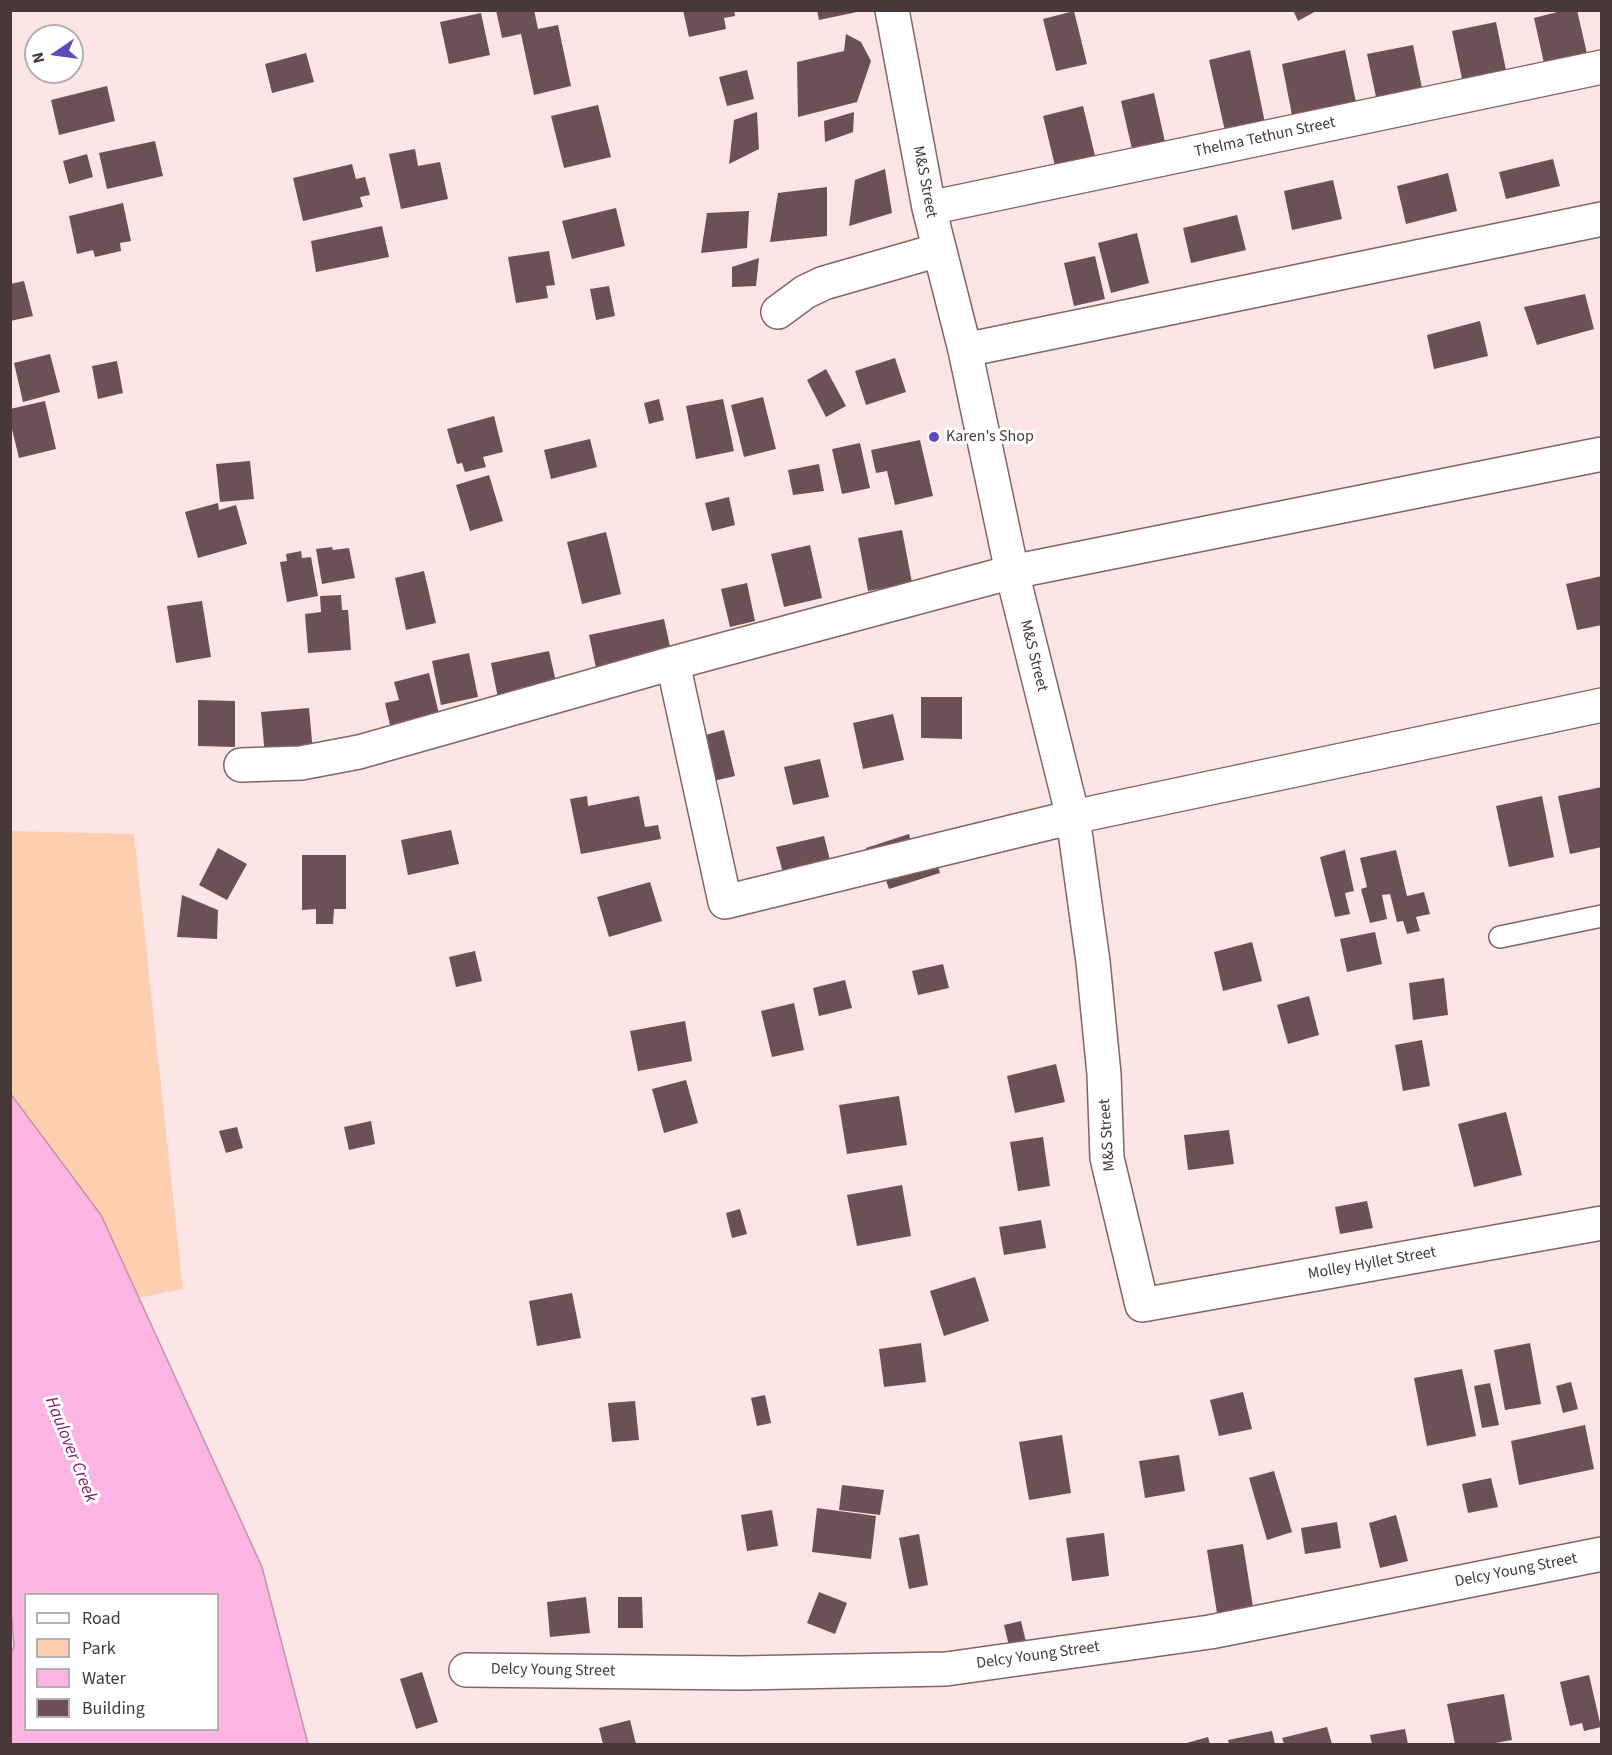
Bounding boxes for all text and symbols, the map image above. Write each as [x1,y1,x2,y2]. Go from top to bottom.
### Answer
north arrow [24,24,84,84]
text: N [26,50,50,65]
street label: Thelma Tethun Street [1193,114,1337,162]
street label: M&S Street [908,144,940,220]
place label: Karen's Shop [946,427,1034,447]
marker: Karen's Shop [927,430,941,444]
street label: M&S Street [1015,618,1051,694]
street label: M&S Street [1096,1098,1120,1172]
street label: Molley Hyllet Street [1306,1243,1438,1285]
water label: Haulover Creek [39,1394,101,1506]
street label: Delcy Young Street [1453,1550,1579,1592]
legend [24,1593,219,1731]
text: Road [82,1606,121,1631]
text: Park [82,1636,116,1661]
street label: Delcy Young Street [975,1638,1101,1674]
street label: Delcy Young Street [491,1660,615,1682]
text: Water [82,1666,126,1691]
text: Building [82,1696,145,1721]

